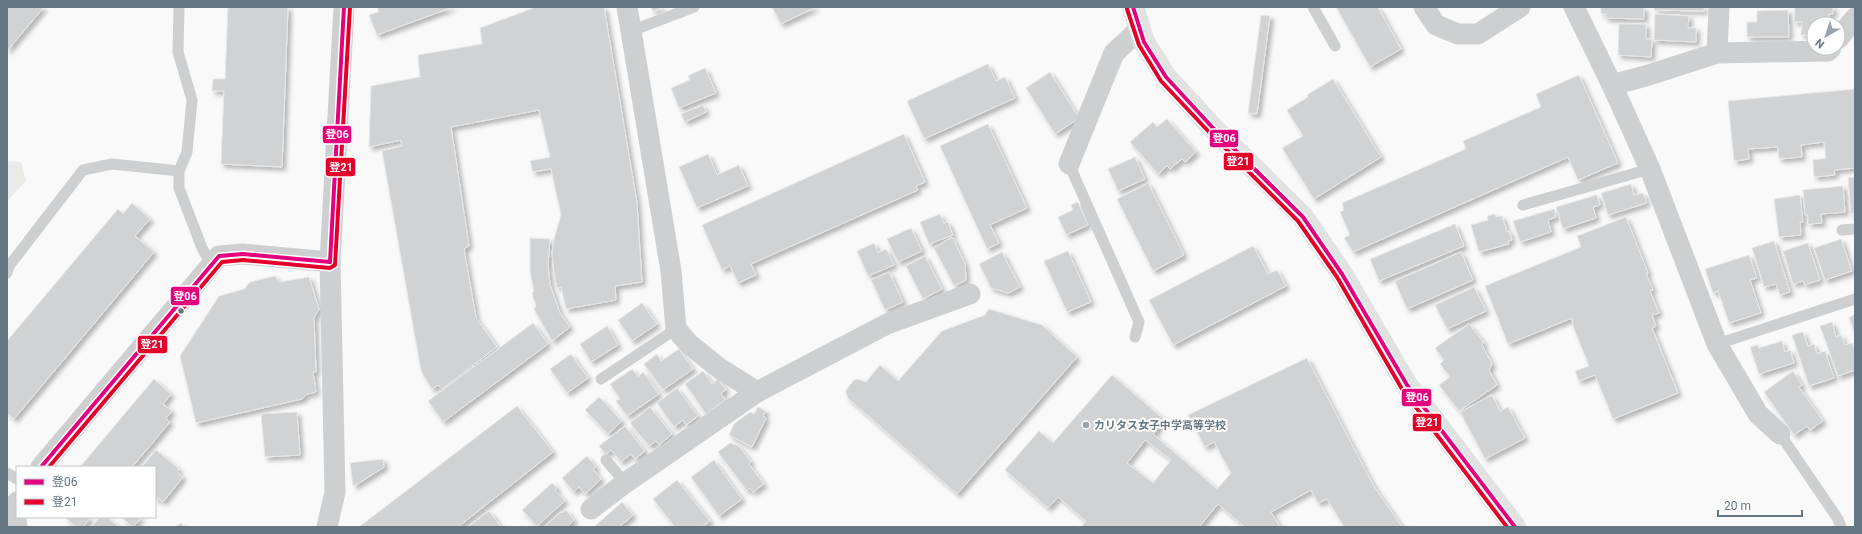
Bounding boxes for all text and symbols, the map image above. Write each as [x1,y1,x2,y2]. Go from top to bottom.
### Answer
north arrow [1806,16,1846,56]
text: N [1813,36,1827,51]
line badge: 登06 [322,125,352,144]
text: 登06 [325,128,349,141]
line badge: 登06 [1209,129,1239,148]
text: 登06 [1212,132,1236,145]
line badge: 登21 [1223,152,1254,171]
text: 登21 [1226,155,1250,168]
line badge: 登21 [325,157,356,177]
text: 登21 [329,161,353,174]
line badge: 登06 [170,286,200,306]
text: 登06 [173,290,197,303]
unlabelled marker [176,306,186,316]
line badge: 登21 [137,335,168,354]
text: 登21 [140,338,164,351]
line badge: 登06 [1401,388,1432,407]
text: 登06 [1405,391,1429,404]
line badge: 登21 [1412,413,1442,432]
text: 登21 [1415,416,1439,429]
place label: カリタス女子中学高等学校 [1094,419,1226,432]
marker: カリタス女子中学高等学校 [1081,420,1091,430]
legend [16,466,156,518]
text: 登06 [52,475,78,489]
scale bar [1718,492,1802,518]
text: 登21 [52,495,78,509]
text: 20 m [1724,499,1751,513]

